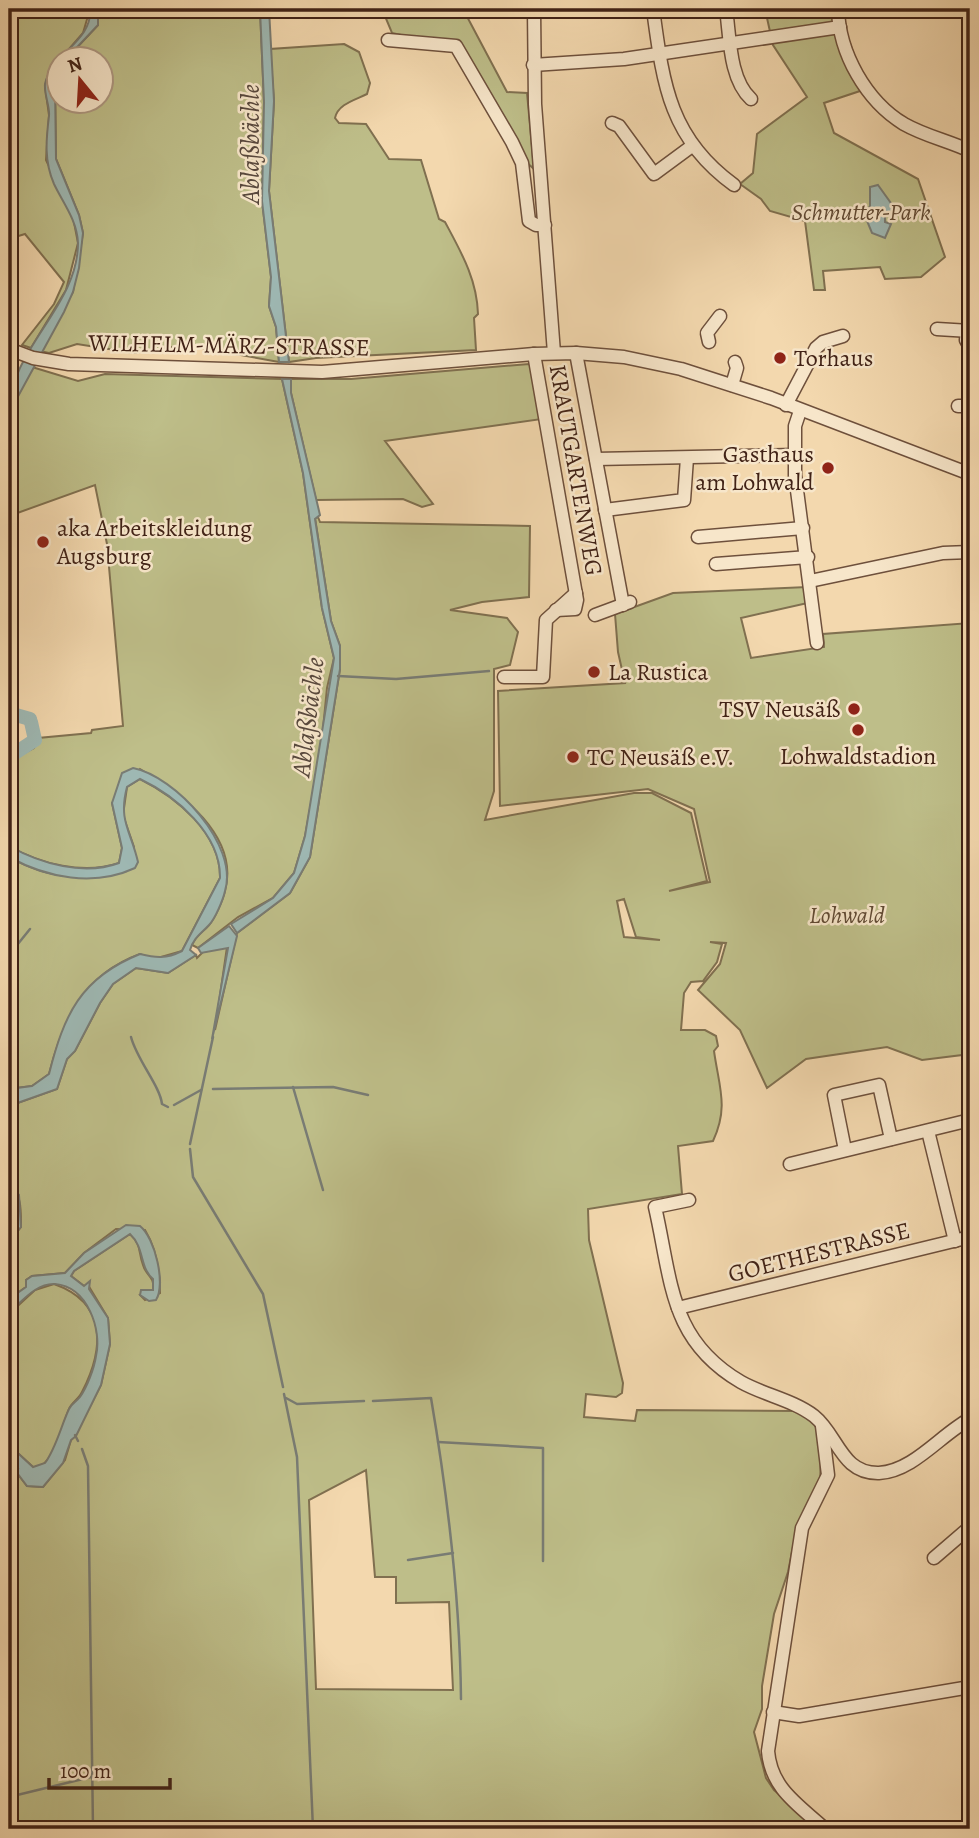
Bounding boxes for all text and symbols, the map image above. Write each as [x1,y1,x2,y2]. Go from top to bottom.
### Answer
north arrow [46,46,116,116]
text: N [64,50,86,79]
water label: Ablaßbächle [233,84,268,206]
park label: Schmutter-Park [791,196,931,228]
street label: WILHELM-MÄRZ-STRASSE [87,327,370,363]
place label: Torhaus [794,342,873,374]
marker: Torhaus [772,350,788,366]
street label: KRAUTGARTENWEG [542,362,610,578]
place label: Gasthaus am Lohwald [695,438,814,498]
marker: Gasthaus am Lohwald [820,460,836,476]
place label: aka Arbeitskleidung Augsburg [56,512,252,572]
marker: aka Arbeitskleidung Augsburg [35,534,51,550]
water label: Ablaßbächle [283,655,333,781]
place label: La Rustica [608,656,709,688]
marker: La Rustica [586,664,602,680]
place label: TSV Neusäß [719,693,840,725]
marker: TSV Neusäß [846,701,862,717]
marker: Lohwaldstadion [850,722,866,738]
place label: Lohwaldstadion [780,740,936,772]
place label: TC Neusäß e.V. [587,741,734,773]
marker: TC Neusäß e.V. [565,749,581,765]
park label: Lohwald [809,899,885,931]
street label: GOETHESTRASSE [725,1214,913,1290]
scale bar [49,1747,170,1791]
text: 100 m [60,1757,111,1785]

